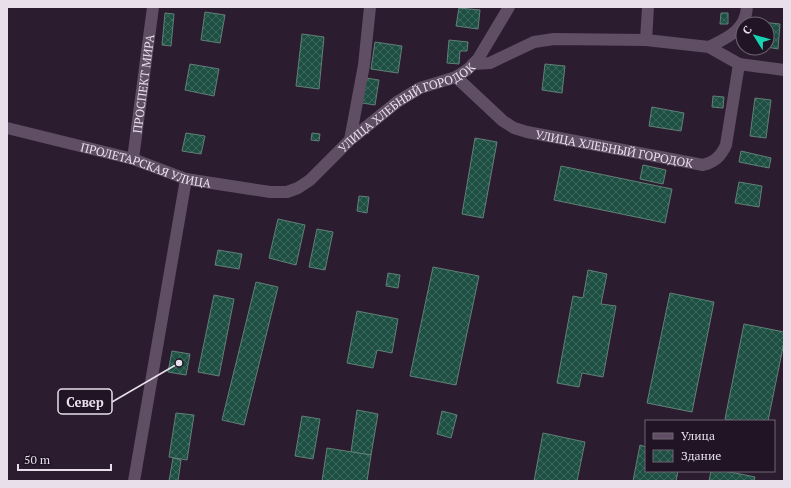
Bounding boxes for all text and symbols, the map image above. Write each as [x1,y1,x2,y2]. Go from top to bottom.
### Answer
north arrow [735,16,775,56]
text: С [739,23,755,37]
street label: ПРОСПЕКТ МИРА [129,32,157,134]
street label: УЛИЦА ХЛЕБНЫЙ ГОРОДОК [335,59,478,155]
street label: УЛИЦА ХЛЕБНЫЙ ГОРОДОК [534,126,695,171]
street label: ПРОЛЕТАРСКАЯ УЛИЦА [79,139,213,190]
callout: Север [58,389,112,414]
text: Север [66,393,104,411]
legend [645,420,775,472]
text: Улица [681,428,715,443]
scale bar [18,446,111,472]
text: Здание [681,448,721,463]
text: 50 m [24,452,51,467]

